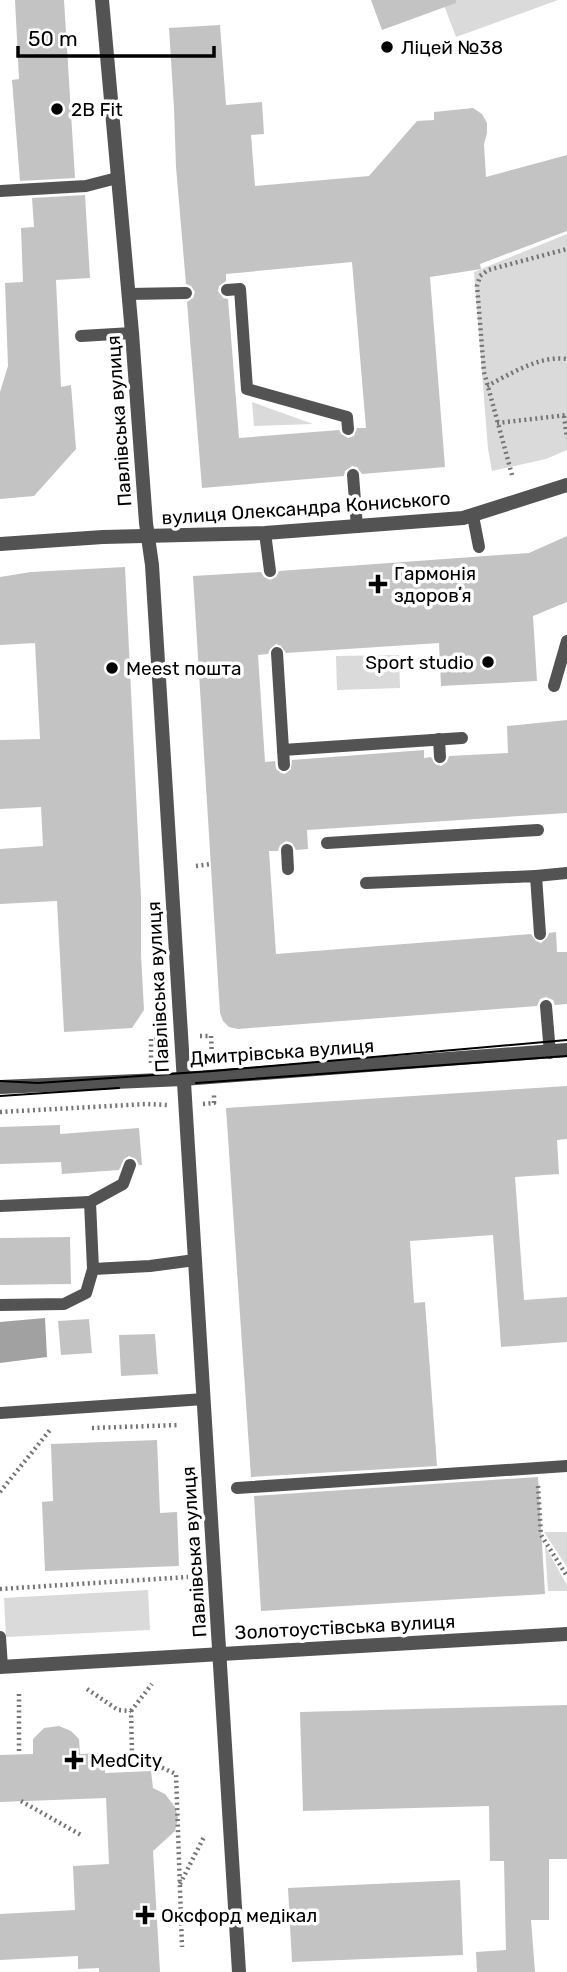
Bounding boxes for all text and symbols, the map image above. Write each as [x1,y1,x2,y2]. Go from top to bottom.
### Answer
scale bar [18,14,214,58]
text: 50 m [28,26,78,51]
place label: Ліцей №38 [401,36,503,59]
marker: Ліцей №38 [379,39,395,55]
place label: 2B Fit [71,98,123,121]
marker: 2B Fit [49,101,65,117]
street label: Павлівська вулиця [102,335,136,507]
street label: вулиця Олександра Кониського [161,486,451,530]
place label: Гармонія здоровʼя [394,562,476,607]
marker: Гармонія здоровʼя [368,574,388,594]
place label: Sport studio [365,651,474,674]
marker: Sport studio [480,654,496,670]
place label: Meest пошта [126,657,241,680]
marker: Meest пошта [104,660,120,676]
street label: Павлівська вулиця [142,901,174,1073]
street label: Дмитрівська вулиця [189,1034,375,1070]
street label: Павлівська вулиця [177,1466,211,1638]
street label: Золотоустівська вулиця [234,1610,456,1644]
place label: MedCity [90,1749,162,1772]
marker: MedCity [64,1750,84,1770]
place label: Оксфорд медікал [161,1904,317,1927]
marker: Оксфорд медікал [135,1905,155,1925]

